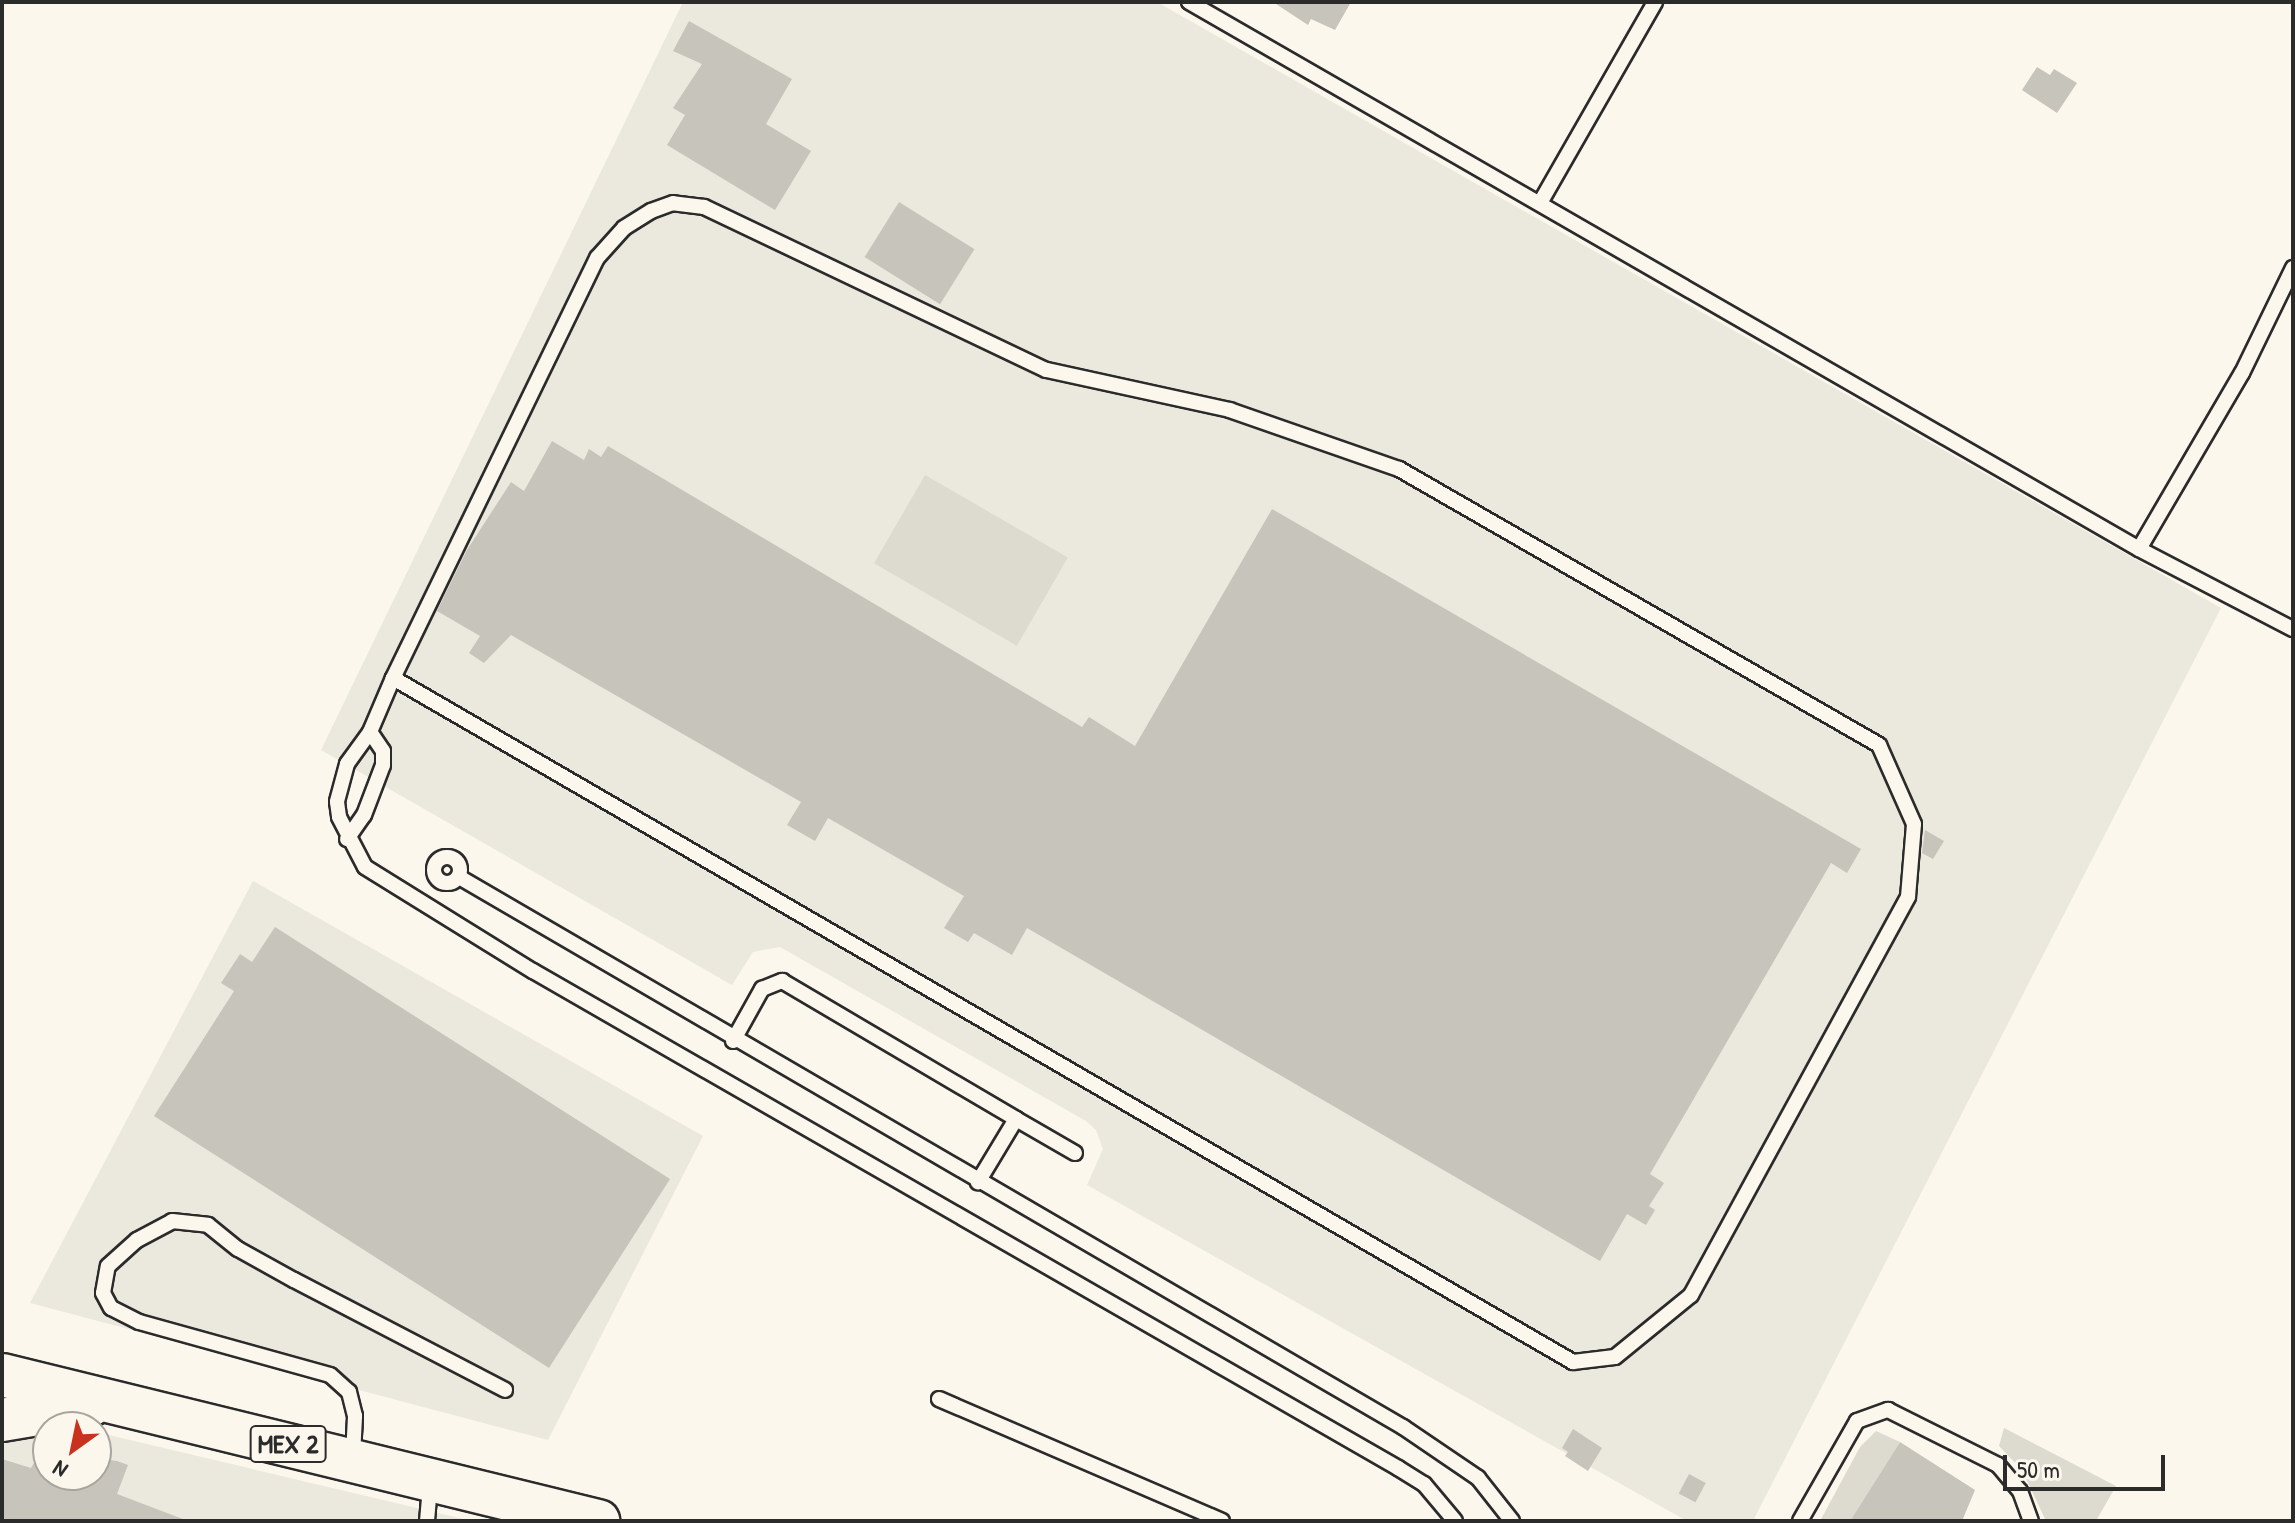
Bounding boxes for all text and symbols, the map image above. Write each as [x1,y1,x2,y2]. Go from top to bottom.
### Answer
north arrow [32,1411,112,1491]
road number: MEX 2 [248,1422,328,1466]
scale bar [2007,1439,2169,1489]
text: 50 m [2017,1453,2060,1485]
text: N [47,1454,73,1485]

